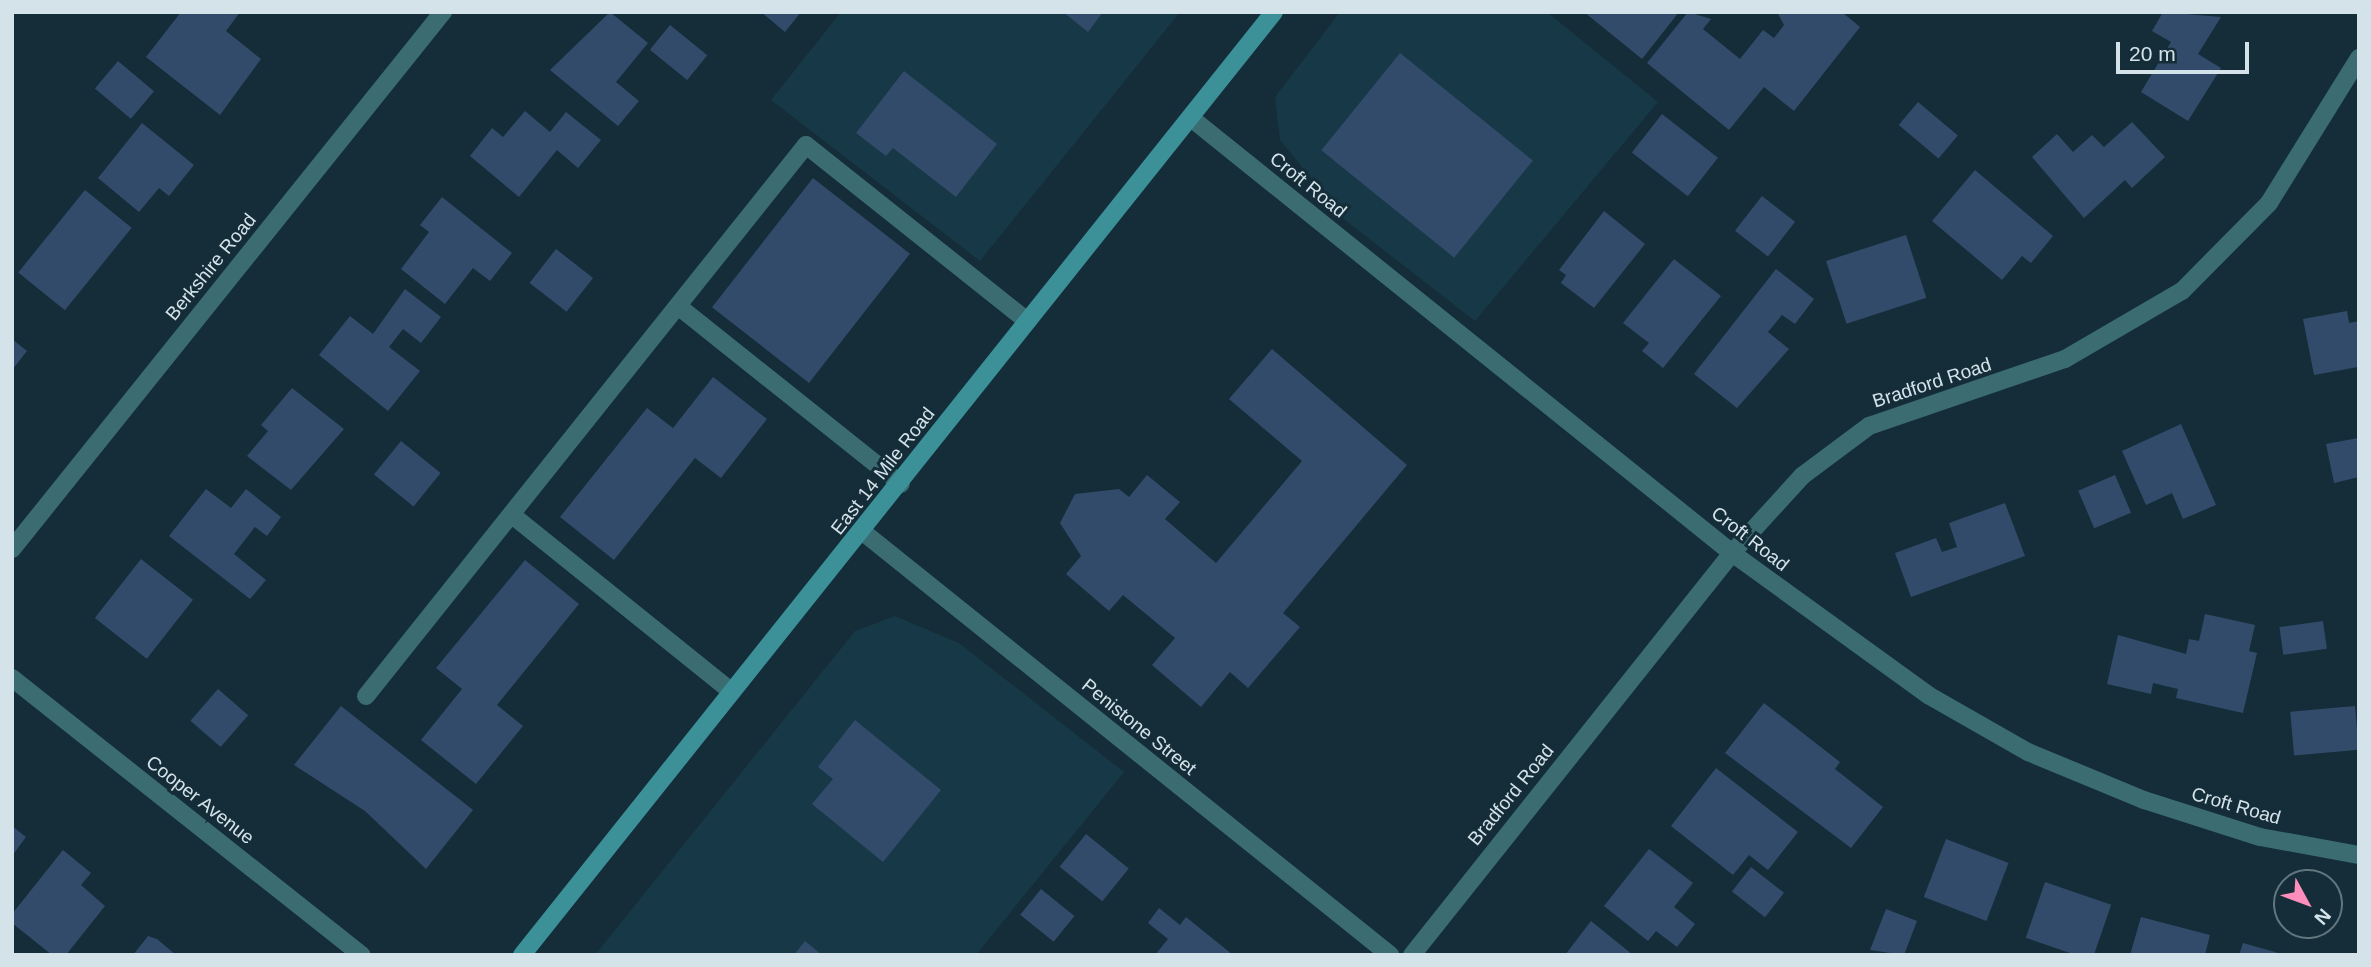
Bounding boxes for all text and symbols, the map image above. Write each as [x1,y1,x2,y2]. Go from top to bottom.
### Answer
scale bar [2119,28,2252,72]
text: 20 m [2129,42,2176,65]
street label: Croft Road [1265,147,1351,223]
street label: Berkshire Road [161,209,261,325]
street label: Bradford Road [1870,353,1994,413]
street label: East 14 Mile Road [826,403,940,539]
street label: Croft Road [1707,502,1793,576]
street label: Penistone Street [1077,674,1201,780]
street label: Bradford Road [1463,740,1559,850]
street label: Cooper Avenue [141,750,259,850]
street label: Croft Road [2189,782,2283,830]
north arrow [2273,869,2343,939]
text: N [2310,905,2335,929]

